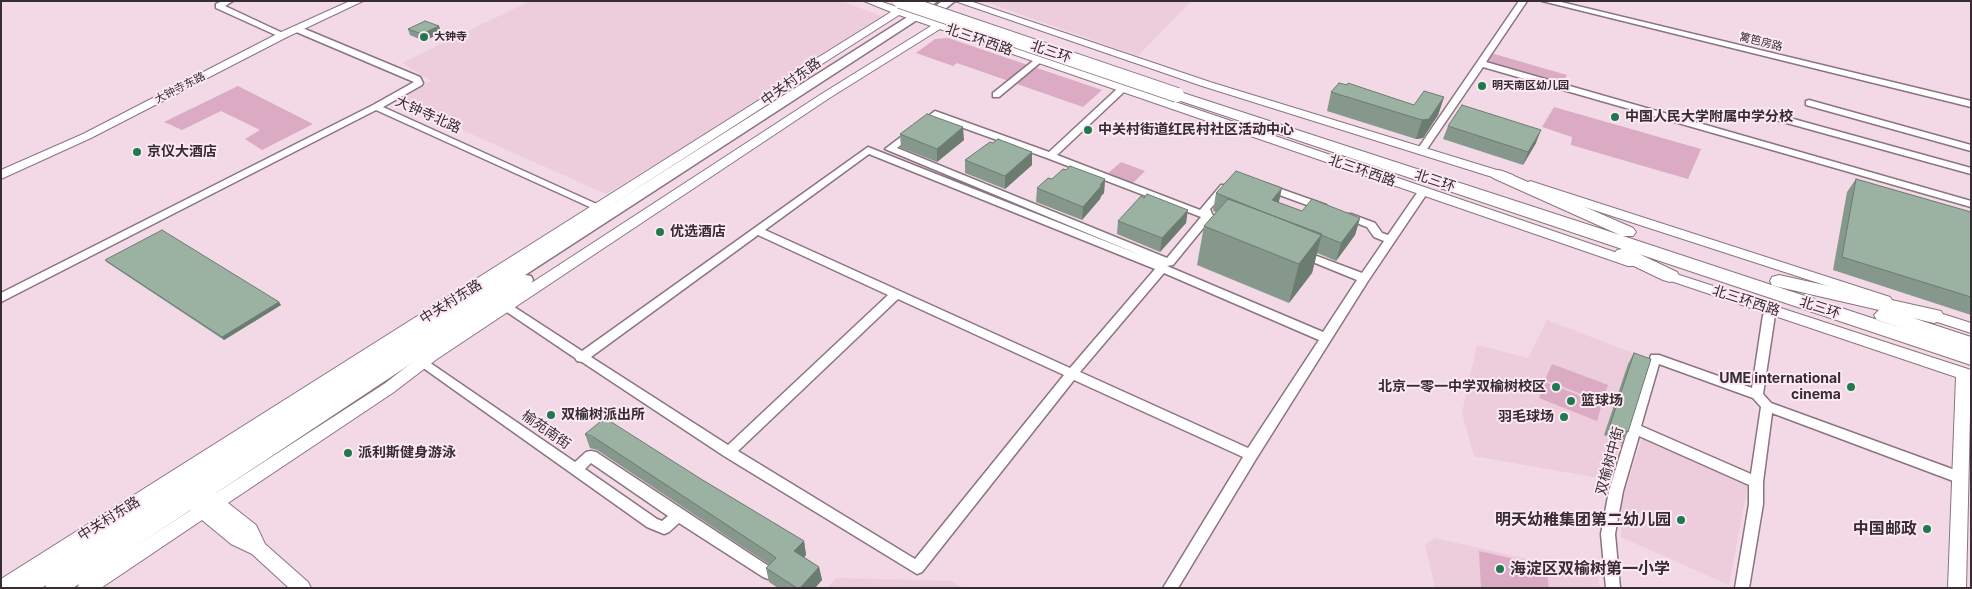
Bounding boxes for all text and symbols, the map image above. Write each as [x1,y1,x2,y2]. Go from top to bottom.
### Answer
street label: 北三环西路 [943,21,1015,59]
place label: 大钟寺 [434,30,467,44]
street label: 篱笆房路 [1738,30,1784,54]
marker: 大钟寺 [418,31,430,43]
street label: 北三环 [1028,37,1074,67]
street label: 中关村东路 [758,55,824,109]
street label: 大钟寺东路 [153,70,207,106]
place label: 明天南区幼儿园 [1492,79,1569,93]
marker: 明天南区幼儿园 [1476,80,1488,92]
street label: 大钟寺北路 [393,93,463,137]
place label: 中国人民大学附属中学分校 [1625,109,1793,125]
marker: 中国人民大学附属中学分校 [1609,111,1621,123]
place label: 中关村街道红民村社区活动中心 [1098,122,1294,138]
marker: 中关村街道红民村社区活动中心 [1082,124,1094,136]
place label: 京仪大酒店 [147,144,217,160]
marker: 京仪大酒店 [131,146,143,158]
street label: 北三环西路 [1326,152,1398,190]
street label: 北三环 [1412,166,1458,196]
place label: 优选酒店 [670,224,726,240]
marker: 优选酒店 [654,226,666,238]
street label: 中关村东路 [417,276,485,328]
street label: 北三环西路 [1710,282,1782,320]
street label: 北三环 [1797,294,1843,322]
place label: UME international cinema [1719,371,1841,404]
place label: 北京一零一中学双榆树校区 [1378,379,1546,395]
marker: 北京一零一中学双榆树校区 [1550,381,1562,393]
marker: UME international cinema [1845,381,1857,393]
place label: 篮球场 [1581,393,1623,409]
marker: 篮球场 [1565,395,1577,407]
street label: 榆苑南街 [518,407,574,453]
place label: 双榆树派出所 [561,407,645,423]
marker: 双榆树派出所 [545,409,557,421]
place label: 羽毛球场 [1498,409,1554,425]
marker: 羽毛球场 [1558,411,1570,423]
street label: 双榆树中街 [1593,425,1627,497]
place label: 派利斯健身游泳 [358,445,456,461]
marker: 派利斯健身游泳 [342,447,354,459]
street label: 中关村东路 [75,493,143,545]
place label: 明天幼稚集团第二幼儿园 [1495,510,1671,530]
marker: 明天幼稚集团第二幼儿园 [1675,514,1687,526]
place label: 中国邮政 [1853,519,1917,539]
marker: 中国邮政 [1921,523,1933,535]
place label: 海淀区双榆树第一小学 [1510,559,1670,579]
marker: 海淀区双榆树第一小学 [1494,563,1506,575]

